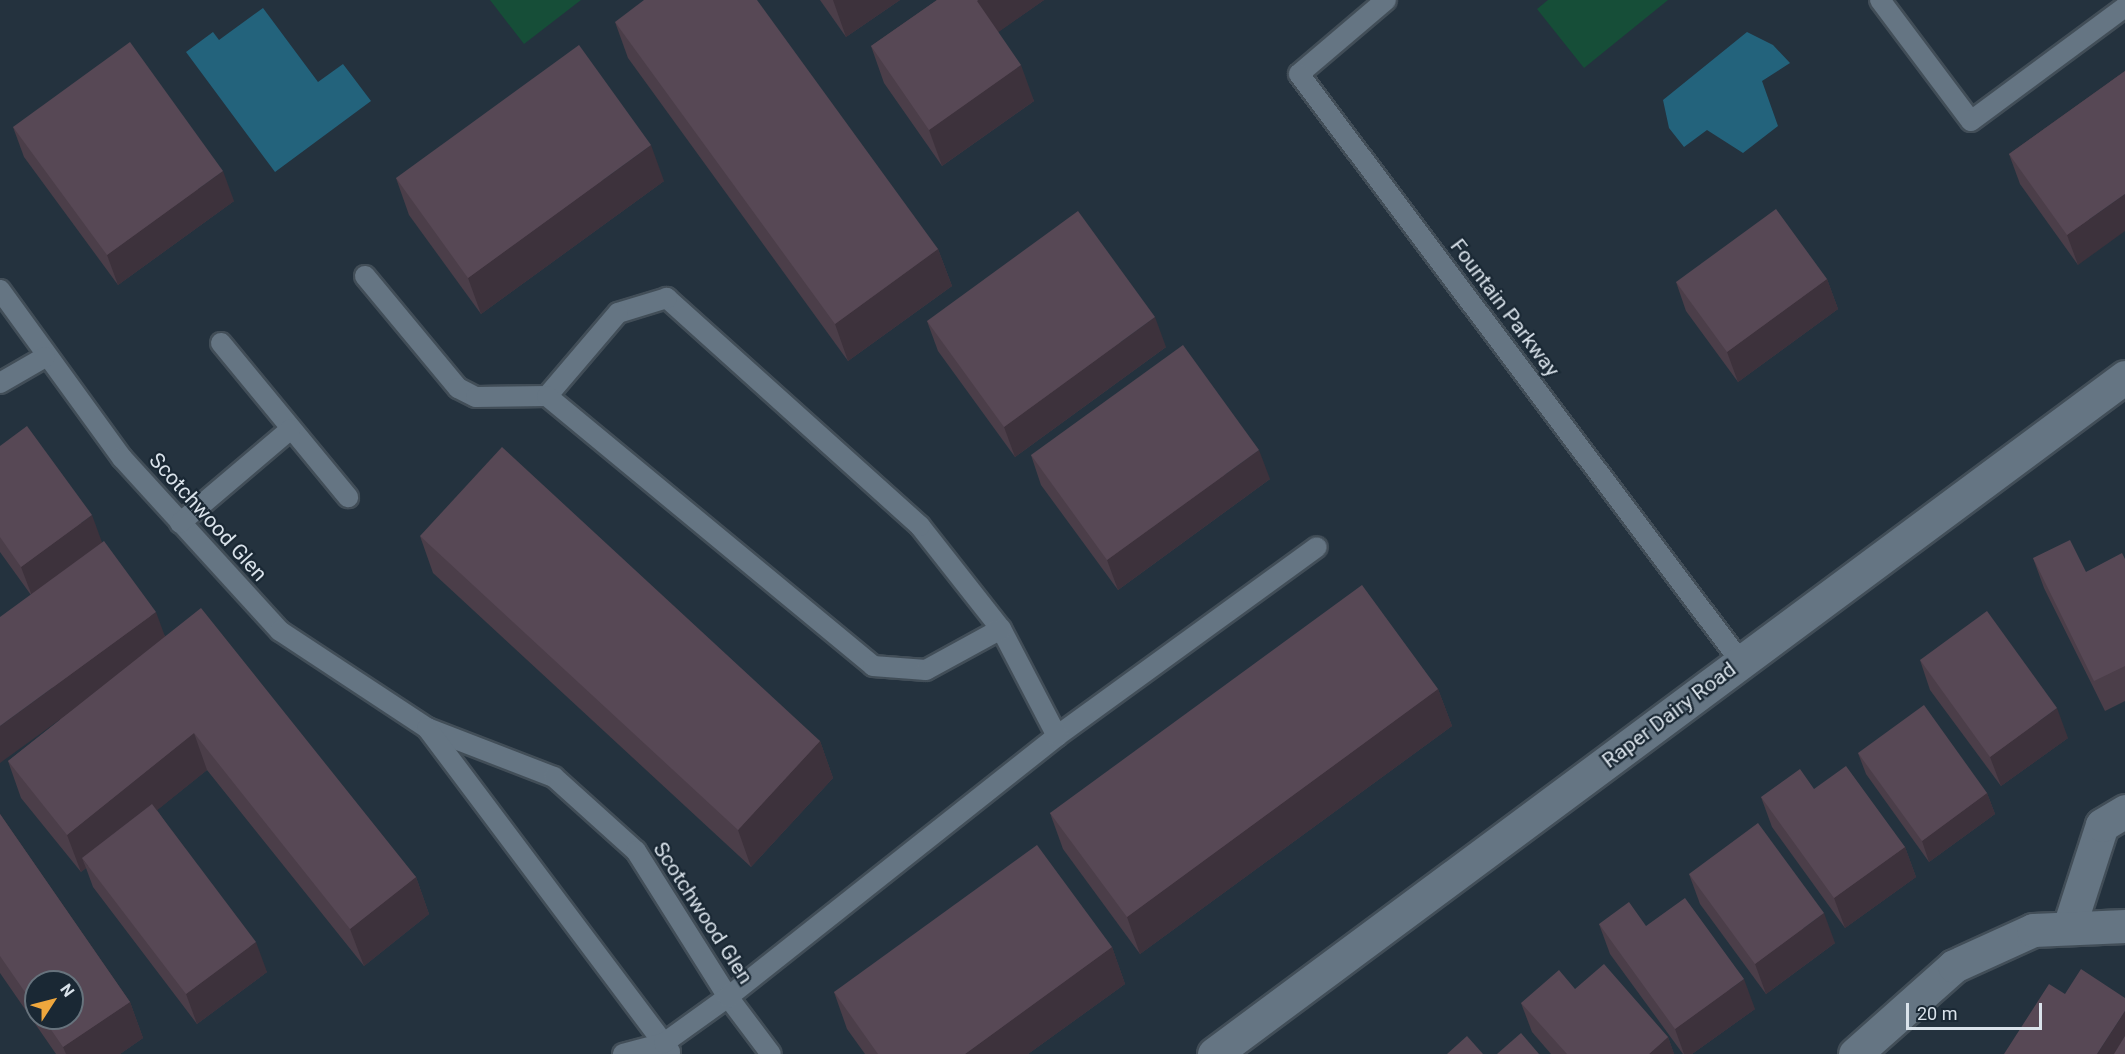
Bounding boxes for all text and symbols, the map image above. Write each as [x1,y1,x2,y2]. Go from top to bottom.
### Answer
street label: Fountain Parkway [1445,234,1565,382]
street label: Scotchwood Glen [144,448,272,586]
street label: Raper Dairy Road [1597,657,1741,773]
street label: Scotchwood Glen [648,837,758,989]
north arrow [24,970,84,1030]
text: N [56,980,78,1000]
scale bar [1909,991,2046,1029]
text: 20 m [1917,1003,1957,1024]

